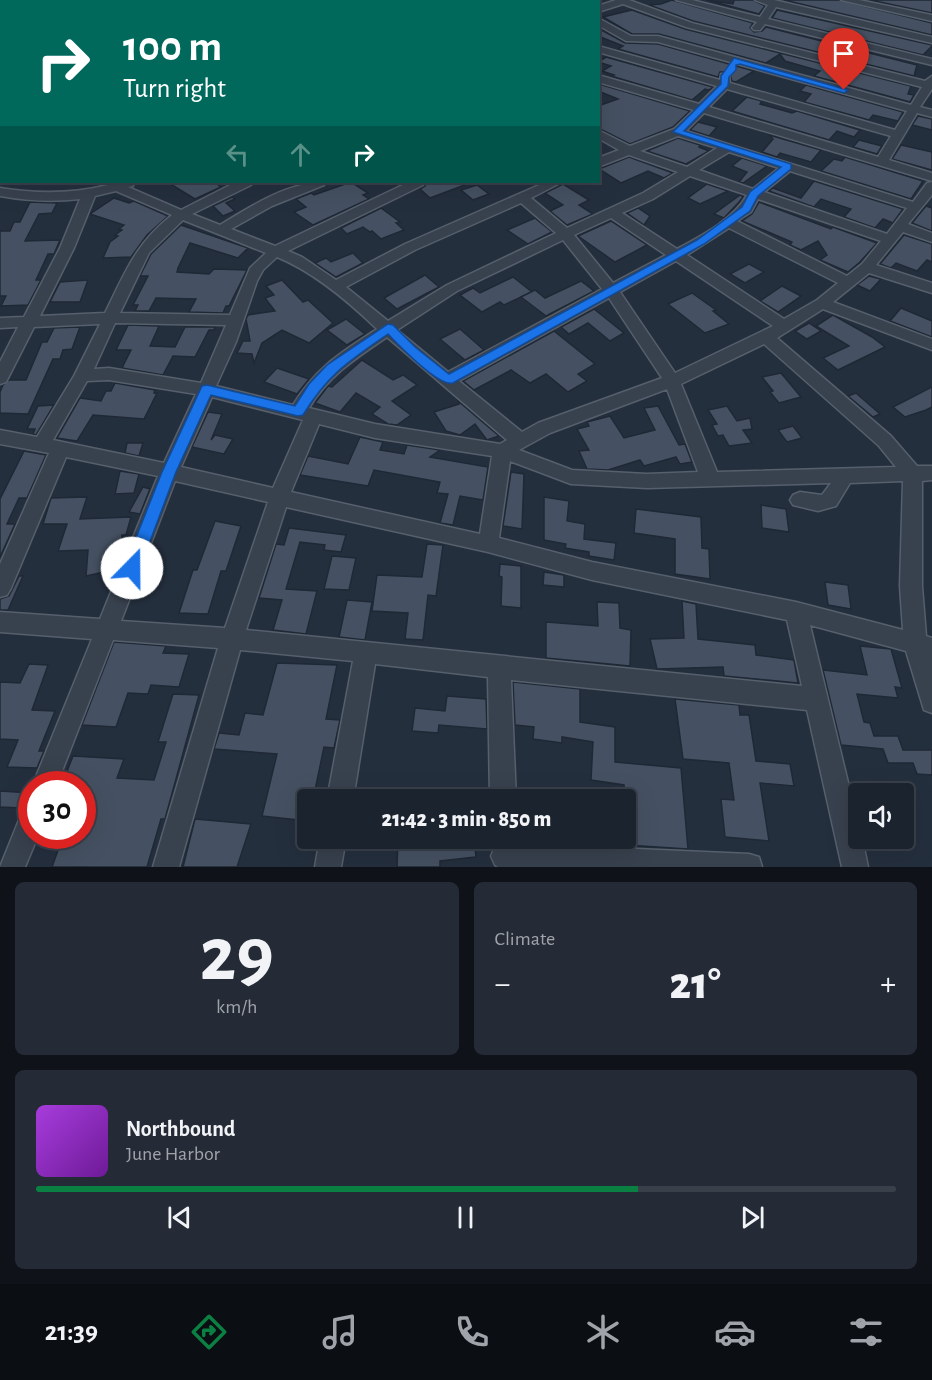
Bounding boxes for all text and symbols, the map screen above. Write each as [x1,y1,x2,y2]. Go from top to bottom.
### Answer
icon: right [24,24,102,102]
text: 100 m [123,26,222,68]
pin [818,28,869,90]
icon: arrive [827,37,860,70]
text: Turn right [123,75,226,102]
icon: left [221,138,254,171]
icon: ahead [284,138,317,171]
icon: right [347,138,380,171]
position arrow [100,536,164,600]
speed limit sign: 30 [18,771,96,849]
map controls [848,783,914,849]
button: sound [848,783,914,849]
text: 21:42 · 3 min · 850 m [382,808,551,830]
text: 29 [200,917,274,995]
text: Climate [495,929,555,949]
text: 21° [670,962,721,1007]
text: − [495,968,510,1001]
text: + [880,968,896,1001]
text: km/h [216,997,257,1017]
text: Northbound [126,1118,235,1140]
text: June Harbor [126,1144,220,1164]
icon: previous [163,1201,196,1234]
icon: pause [449,1201,482,1234]
icon: next [736,1201,769,1234]
icon: directions [188,1311,230,1353]
icon: music [319,1311,361,1353]
icon: phone [451,1311,493,1353]
icon: climate [582,1311,624,1353]
icon: car [714,1311,756,1353]
icon: filters [845,1311,887,1353]
text: 21:39 [45,1318,98,1345]

